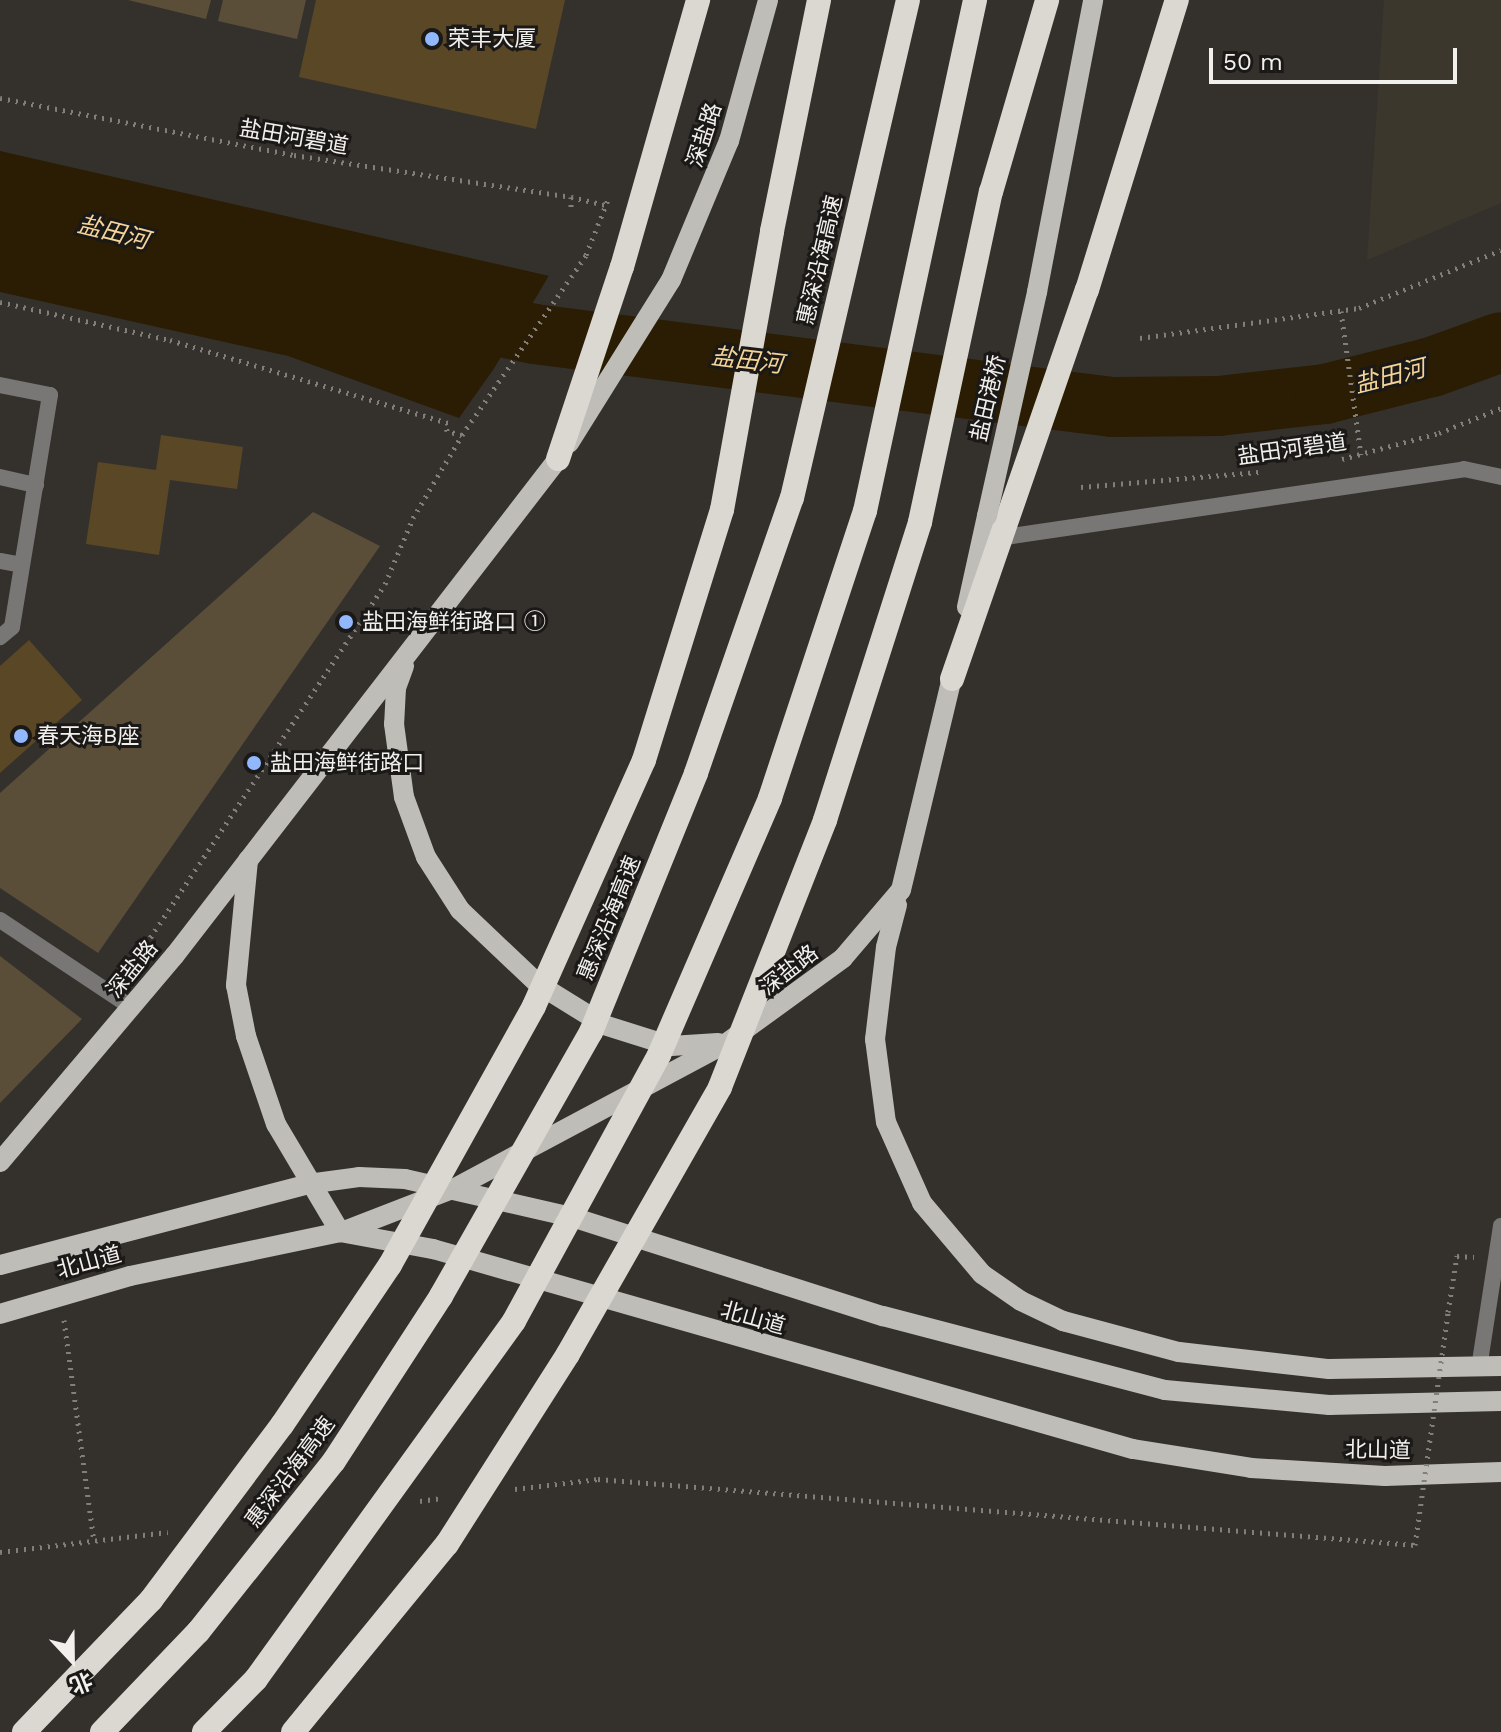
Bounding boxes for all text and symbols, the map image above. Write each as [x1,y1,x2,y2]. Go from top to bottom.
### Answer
place label: 荣丰大厦 [448,26,536,52]
marker: 荣丰大厦 [423,30,441,48]
scale bar [1213,32,1461,82]
text: 50 m [1223,48,1283,76]
street label: 深盐路 [681,100,727,170]
street label: 盐田河碧道 [238,114,350,160]
street label: 惠深沿海高速 [792,193,848,327]
water label: 盐田河 [75,210,151,256]
water label: 盐田河 [710,342,784,380]
street label: 盐田港桥 [965,352,1011,444]
water label: 盐田河 [1352,354,1428,400]
street label: 盐田河碧道 [1236,428,1348,470]
place label: 盐田海鲜街路口 ① [362,609,546,635]
marker: 盐田海鲜街路口 ① [337,613,355,631]
place label: 春天海B座 [37,723,139,749]
marker: 春天海B座 [12,727,30,745]
place label: 盐田海鲜街路口 [270,750,424,776]
marker: 盐田海鲜街路口 [245,754,263,772]
street label: 惠深沿海高速 [572,852,646,984]
street label: 深盐路 [101,935,163,1003]
street label: 深盐路 [755,939,823,1001]
street label: 北山道 [54,1241,124,1283]
street label: 北山道 [718,1296,788,1340]
street label: 惠深沿海高速 [240,1411,340,1533]
street label: 北山道 [1345,1436,1411,1464]
north arrow [32,1620,112,1700]
text: 北 [66,1667,96,1698]

